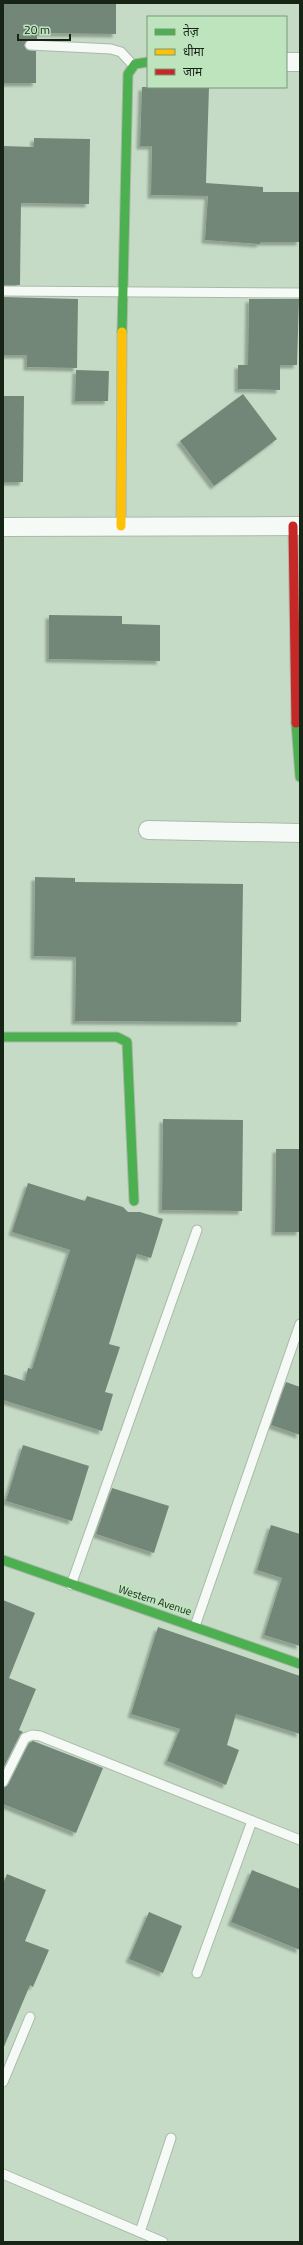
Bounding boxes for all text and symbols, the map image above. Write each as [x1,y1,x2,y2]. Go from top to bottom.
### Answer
scale bar [18,16,70,42]
legend [147,16,287,88]
text: 20 m [24,20,50,39]
text: तेज़ [183,22,200,41]
text: धीमा [183,42,205,61]
text: जाम [183,62,203,81]
street label: Western Avenue [116,1581,194,1620]

